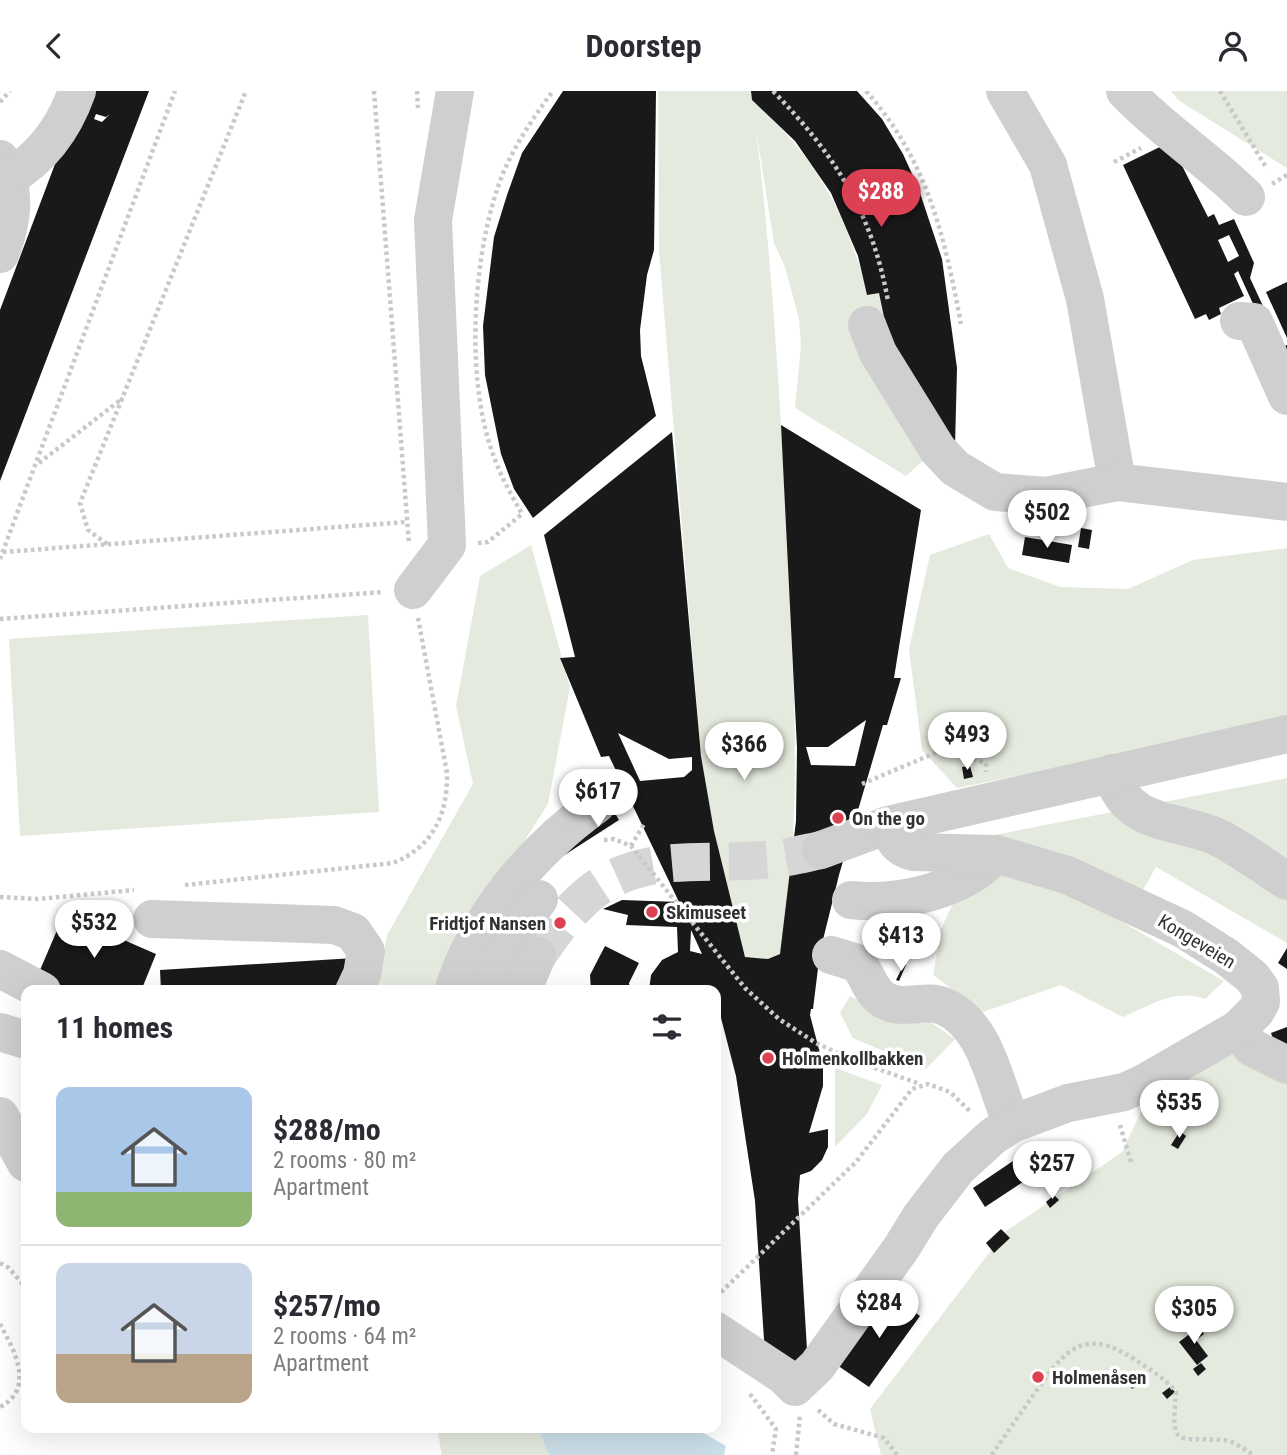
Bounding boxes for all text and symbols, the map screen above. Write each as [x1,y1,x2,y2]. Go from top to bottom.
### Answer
icon: back [35,27,73,65]
text: Doorstep [585,27,702,65]
icon: person [1214,27,1252,65]
pin: $288 [840,169,922,229]
text: $288 [858,178,904,205]
pin: $502 [1006,491,1088,550]
text: $502 [1024,499,1070,526]
pin: $493 [926,713,1008,772]
text: $493 [944,721,990,748]
pin: $366 [703,723,785,782]
text: $366 [721,731,767,758]
pin: $617 [557,769,639,829]
text: $617 [575,778,621,805]
place label: On the go [852,807,925,830]
marker: On the go [830,810,846,826]
pin: $532 [53,901,135,960]
place label: Skimuseet [666,901,746,924]
marker: Skimuseet [644,904,660,920]
text: $532 [71,909,117,936]
street label: Kongeveien [1154,909,1240,974]
place label: Fridtjof Nansen [429,912,546,935]
pin: $413 [860,913,942,973]
marker: Fridtjof Nansen [552,915,568,931]
text: $413 [878,922,924,949]
icon: filters [648,1008,686,1046]
text: 11 homes [56,1010,173,1045]
place label: Holmenkollbakken [782,1047,923,1070]
marker: Holmenkollbakken [760,1050,776,1066]
pin: $535 [1138,1081,1220,1140]
text: $535 [1156,1089,1202,1116]
text: $288/mo [273,1112,381,1147]
icon: home [112,1115,196,1199]
pin: $257 [1011,1141,1093,1201]
text: 2 rooms · 80 m² [273,1147,416,1174]
text: $257 [1029,1150,1075,1177]
text: Apartment [273,1174,369,1201]
pin: $284 [838,1281,920,1340]
pin: $305 [1153,1287,1235,1346]
text: $257/mo [273,1288,381,1323]
text: $284 [856,1289,902,1316]
icon: home [112,1291,196,1375]
text: $305 [1171,1295,1217,1322]
text: 2 rooms · 64 m² [273,1323,416,1350]
text: Apartment [273,1350,369,1377]
place label: Holmenåsen [1052,1366,1146,1389]
marker: Holmenåsen [1030,1369,1046,1385]

